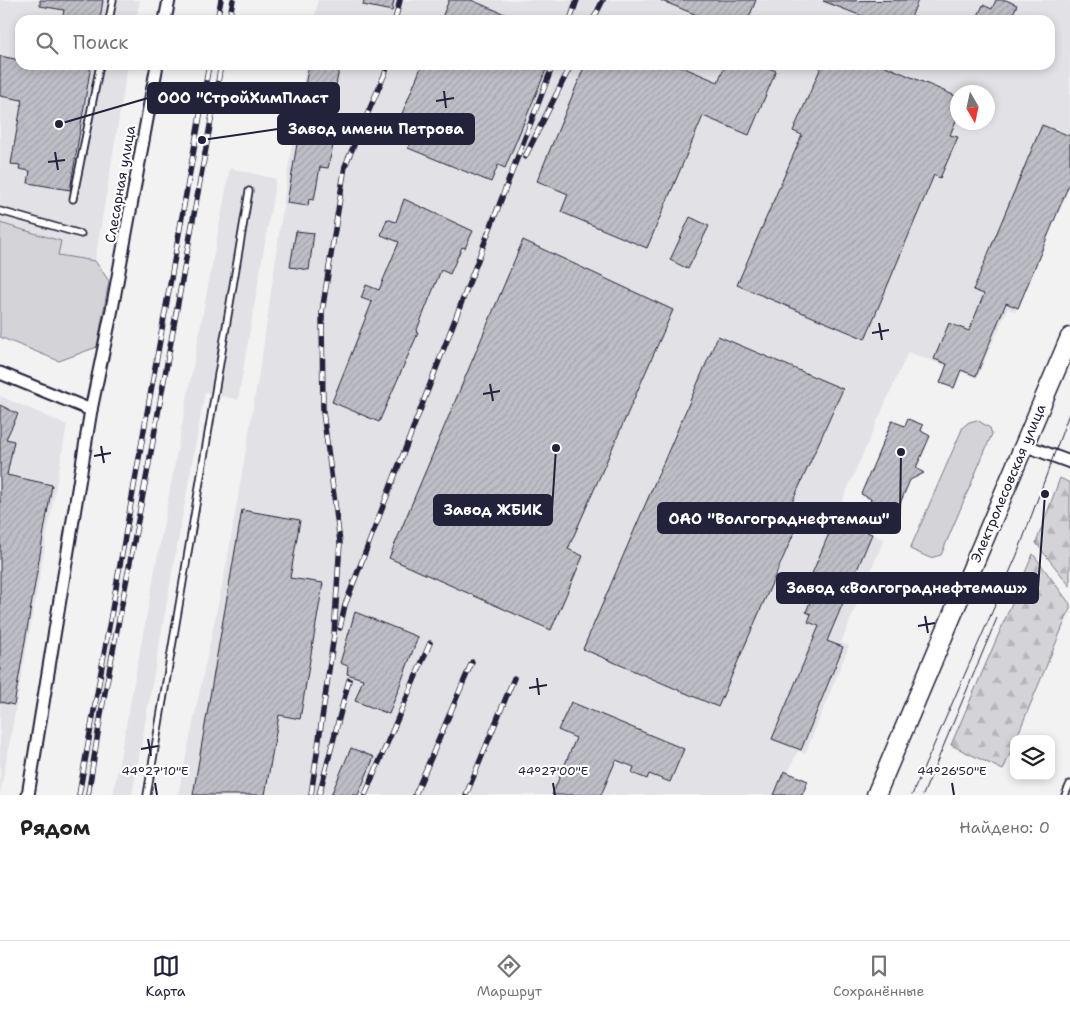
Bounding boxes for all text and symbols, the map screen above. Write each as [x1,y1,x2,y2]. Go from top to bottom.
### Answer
search box [15,15,1055,70]
icon: search [33,29,61,57]
text: Поиск [73,30,128,55]
callout: ООО "СтройХимПласт [148,83,339,113]
north arrow [950,85,995,130]
text: ООО "СтройХимПласт [158,88,328,108]
callout: Завод имени Петрова [278,114,474,144]
text: Завод имени Петрова [288,119,464,139]
street label: Слесарная улица [101,124,139,244]
street label: Электролесовская улица [966,401,1050,565]
callout: Завод ЖБИК [434,495,552,525]
text: Завод ЖБИК [444,500,543,520]
callout: ОАО "Волгограднефтемаш" [658,503,900,533]
text: ОАО "Волгограднефтемаш" [668,509,890,529]
callout: Завод «Волгограднефтемаш» [777,573,1038,603]
text: Завод «Волгограднефтемаш» [787,578,1027,598]
map controls [1010,735,1055,780]
button: layers [1010,735,1055,780]
text: 44°27'10"E [121,763,189,779]
text: 44°27'00"E [518,763,588,779]
text: 44°26'50"E [917,763,987,779]
text: Рядом [20,814,90,842]
text: Найдено: 0 [959,817,1050,838]
tab: Карта [146,952,186,1000]
tab: Маршрут [477,952,542,1000]
tab: Сохранённые [833,952,924,1000]

